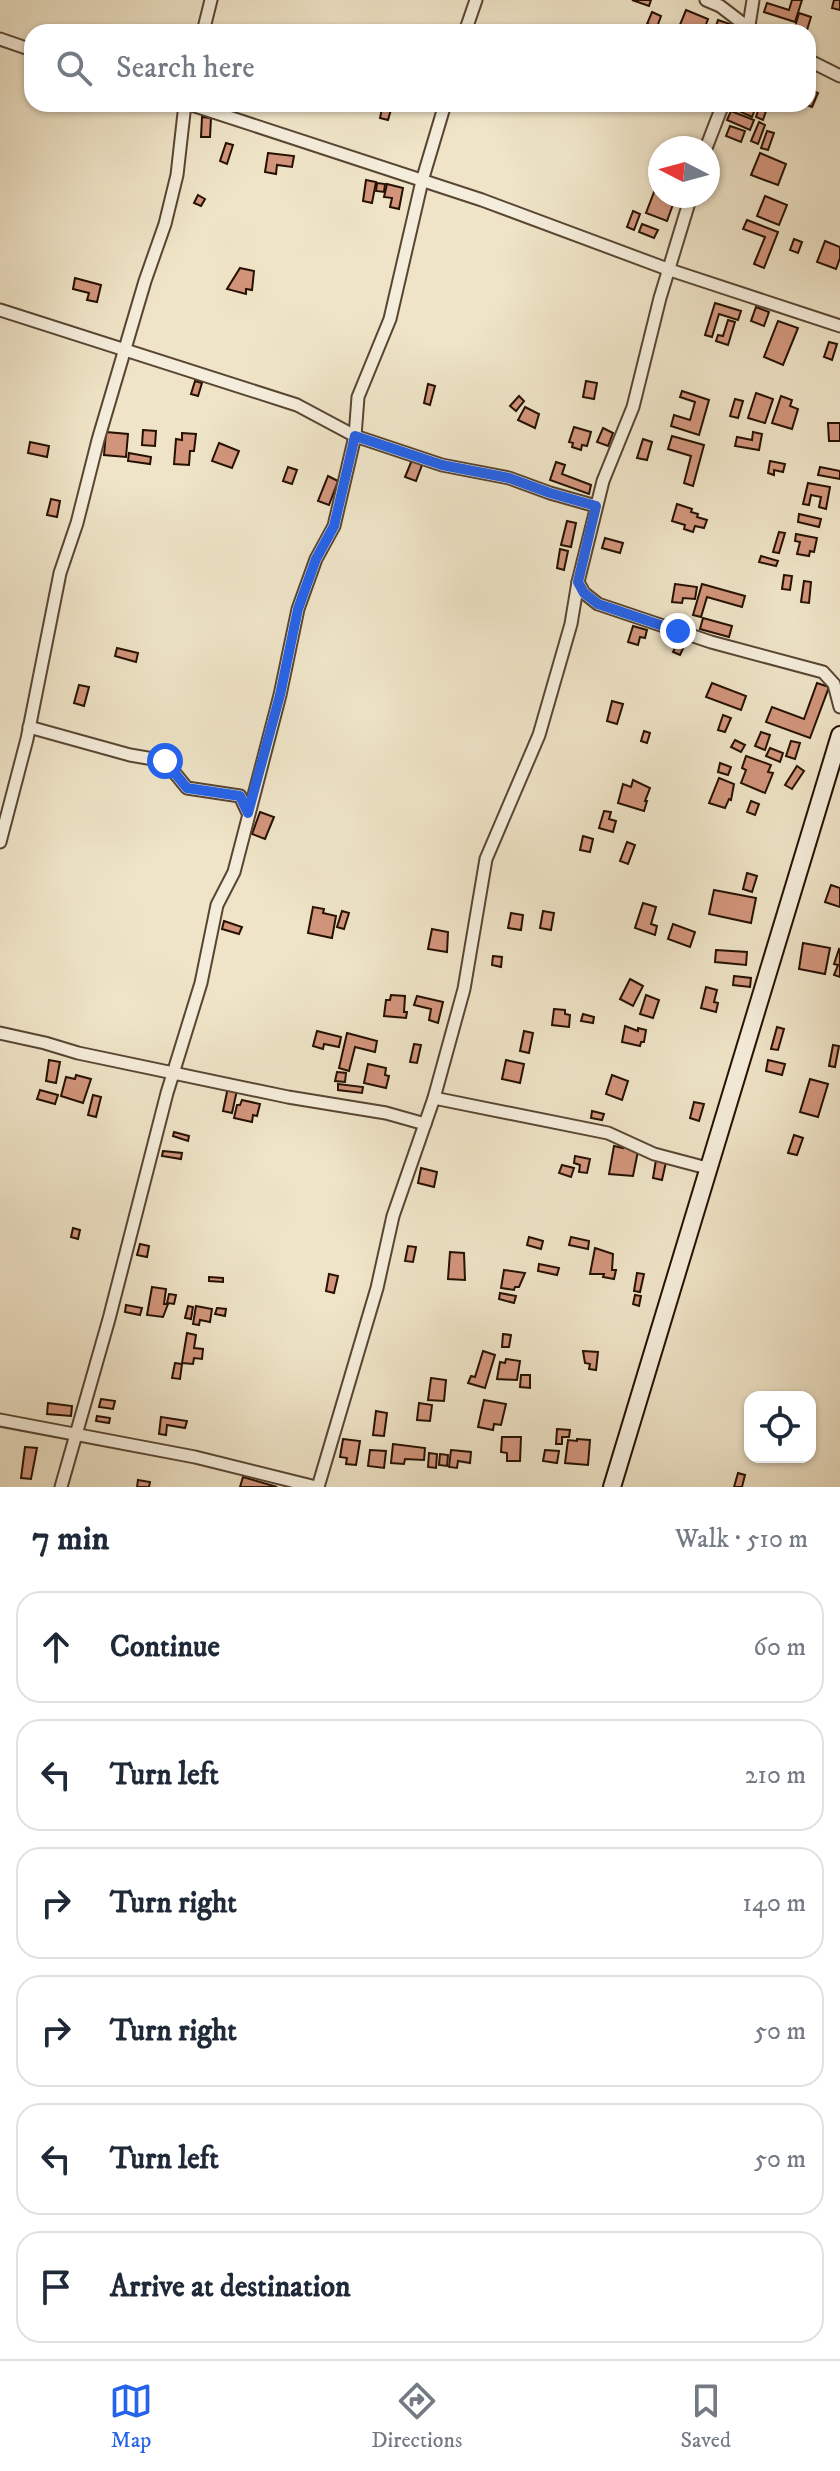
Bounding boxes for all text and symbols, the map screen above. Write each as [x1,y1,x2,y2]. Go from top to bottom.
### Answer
search box [24,24,816,112]
icon: search [52,46,96,90]
text: Search here [116,50,255,87]
north arrow [648,136,720,208]
route end [660,613,696,649]
route start [147,743,183,779]
map controls [744,1391,816,1463]
button: locate [744,1391,816,1463]
text: 7 min [32,1518,109,1560]
text: Walk · 510 m [675,1523,808,1556]
icon: ahead [34,1625,78,1669]
text: Continue [110,1629,220,1666]
text: 60 m [753,1631,806,1664]
icon: left [34,1753,78,1797]
text: Turn left [110,1757,219,1794]
text: 210 m [745,1759,806,1792]
icon: right [34,1881,78,1925]
text: Turn right [110,1885,237,1922]
text: 140 m [742,1887,806,1920]
icon: right [34,2009,78,2053]
text: Turn right [110,2013,237,2050]
text: 50 m [754,2015,806,2048]
icon: left [34,2137,78,2181]
text: Turn left [110,2141,219,2178]
text: 50 m [754,2143,806,2176]
icon: arrive [34,2265,78,2309]
text: Arrive at destination [110,2269,351,2306]
tab: Map [109,2379,153,2454]
tab: Directions [371,2379,462,2454]
tab: Saved [680,2379,731,2454]

